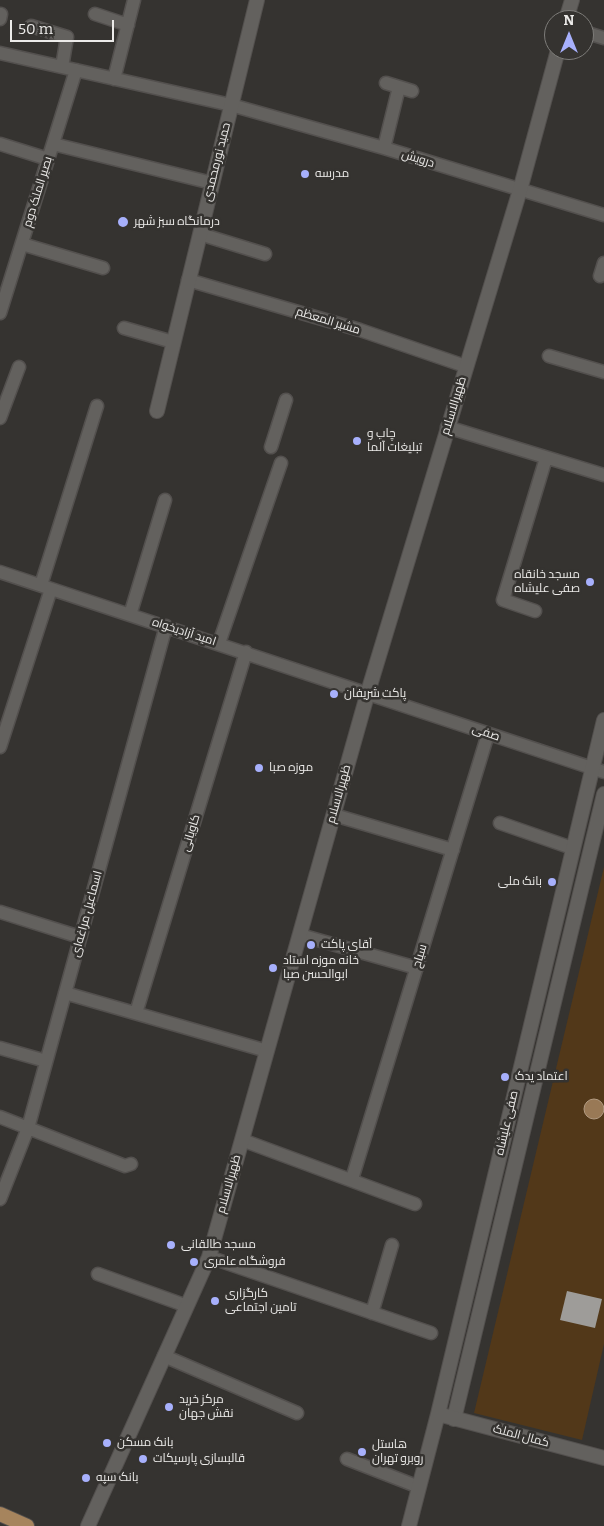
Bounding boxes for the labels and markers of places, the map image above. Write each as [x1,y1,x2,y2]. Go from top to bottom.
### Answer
place label: مدرسه [315,167,349,181]
marker: مدرسه [299,168,311,180]
marker: درمانگاه سبز شهر [116,215,130,229]
place label: درمانگاه سبز شهر [134,215,220,229]
place label: چاپ و تبلیغات آلما [367,427,422,455]
marker: چاپ و تبلیغات آلما [351,435,363,447]
place label: مسجد خانقاه صفی علیشاه [514,568,580,596]
marker: مسجد خانقاه صفی علیشاه [584,576,596,588]
place label: پاکت شریفان [344,687,406,701]
marker: پاکت شریفان [328,688,340,700]
place label: موزه صبا [269,761,313,775]
marker: موزه صبا [253,762,265,774]
place label: بانک ملی [498,875,542,889]
marker: بانک ملی [546,876,558,888]
place label: آقای پاکت [321,938,372,952]
marker: آقای پاکت [305,939,317,951]
place label: خانه موزه استاد ابوالحسن صبا [283,954,359,982]
marker: خانه موزه استاد ابوالحسن صبا [267,962,279,974]
place label: اعتماد یدک [515,1070,568,1084]
marker: اعتماد یدک [499,1071,511,1083]
place label: مسجد طالقانی [181,1238,256,1252]
marker: مسجد طالقانی [165,1239,177,1251]
place label: فروشگاه عامری [204,1255,285,1269]
marker: فروشگاه عامری [188,1256,200,1268]
place label: کارگزاری تامین اجتماعی [225,1287,297,1315]
marker: کارگزاری تامین اجتماعی [209,1295,221,1307]
place label: مرکز خرید نقش جهان [179,1393,233,1421]
marker: مرکز خرید نقش جهان [163,1401,175,1413]
place label: بانک مسکن [117,1436,173,1450]
marker: بانک مسکن [101,1437,113,1449]
place label: هاستل روبرو تهران [372,1438,423,1466]
marker: هاستل روبرو تهران [356,1446,368,1458]
place label: قالبسازی پارسیکات [153,1452,245,1466]
marker: قالبسازی پارسیکات [137,1453,149,1465]
place label: بانک سپه [96,1471,139,1485]
marker: بانک سپه [80,1472,92,1484]

